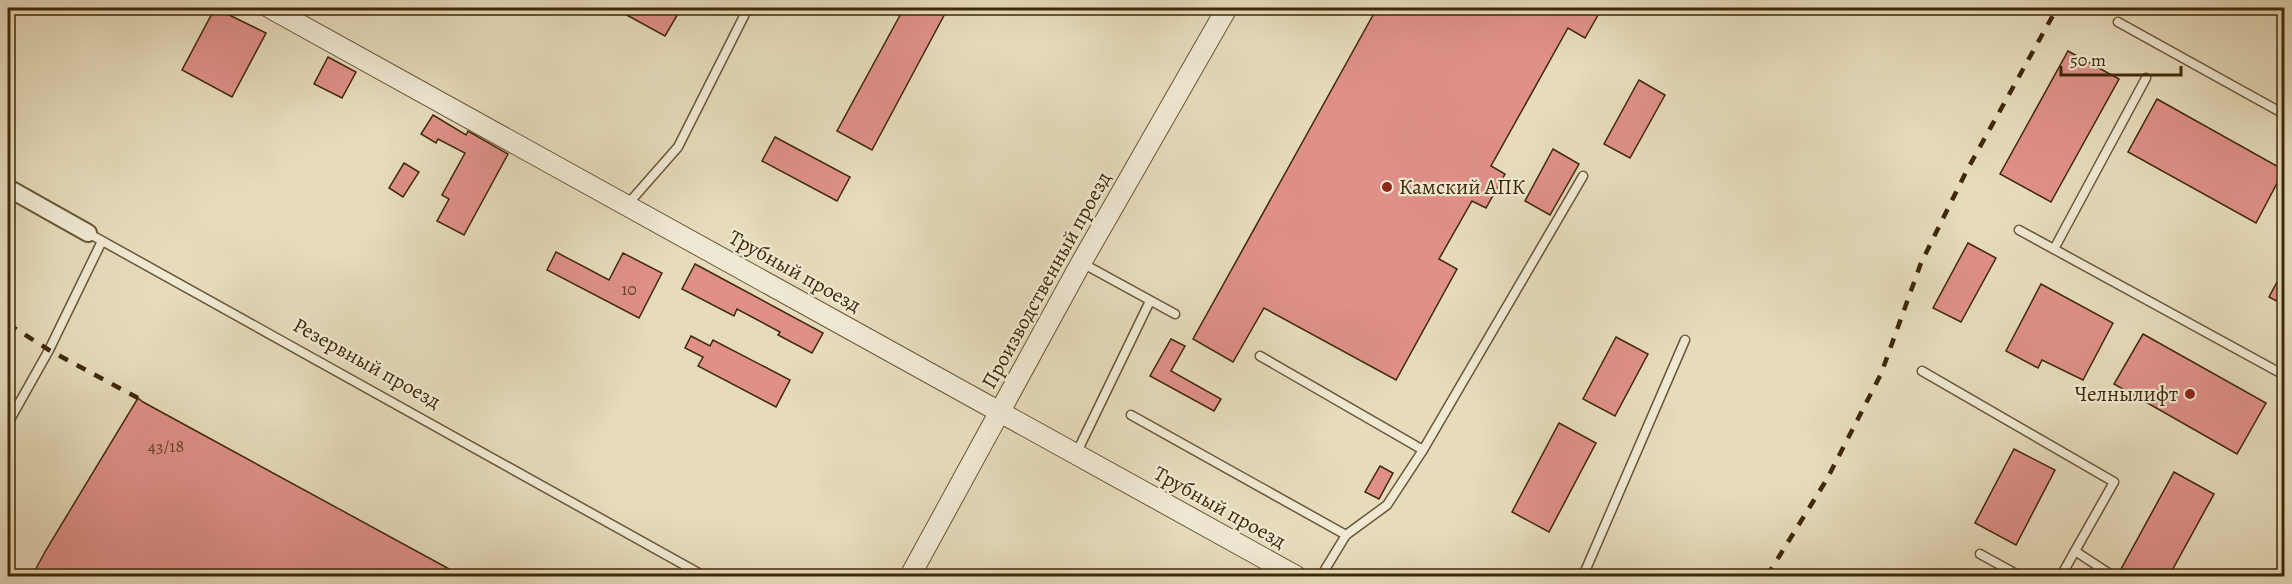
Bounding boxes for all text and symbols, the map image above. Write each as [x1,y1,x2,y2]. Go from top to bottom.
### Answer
scale bar [2061,39,2181,77]
text: 50 m [2070,48,2106,72]
street label: Производственный проезд [975,166,1117,394]
place label: Камский АПК [1399,173,1526,201]
marker: Камский АПК [1380,180,1394,194]
street label: Трубный проезд [724,223,866,319]
house number: 10 [621,277,637,301]
street label: Резервный проезд [288,311,446,415]
place label: Челнылифт [2075,380,2178,408]
marker: Челнылифт [2183,387,2197,401]
house number: 43/18 [148,434,184,458]
street label: Трубный проезд [1149,459,1291,555]

